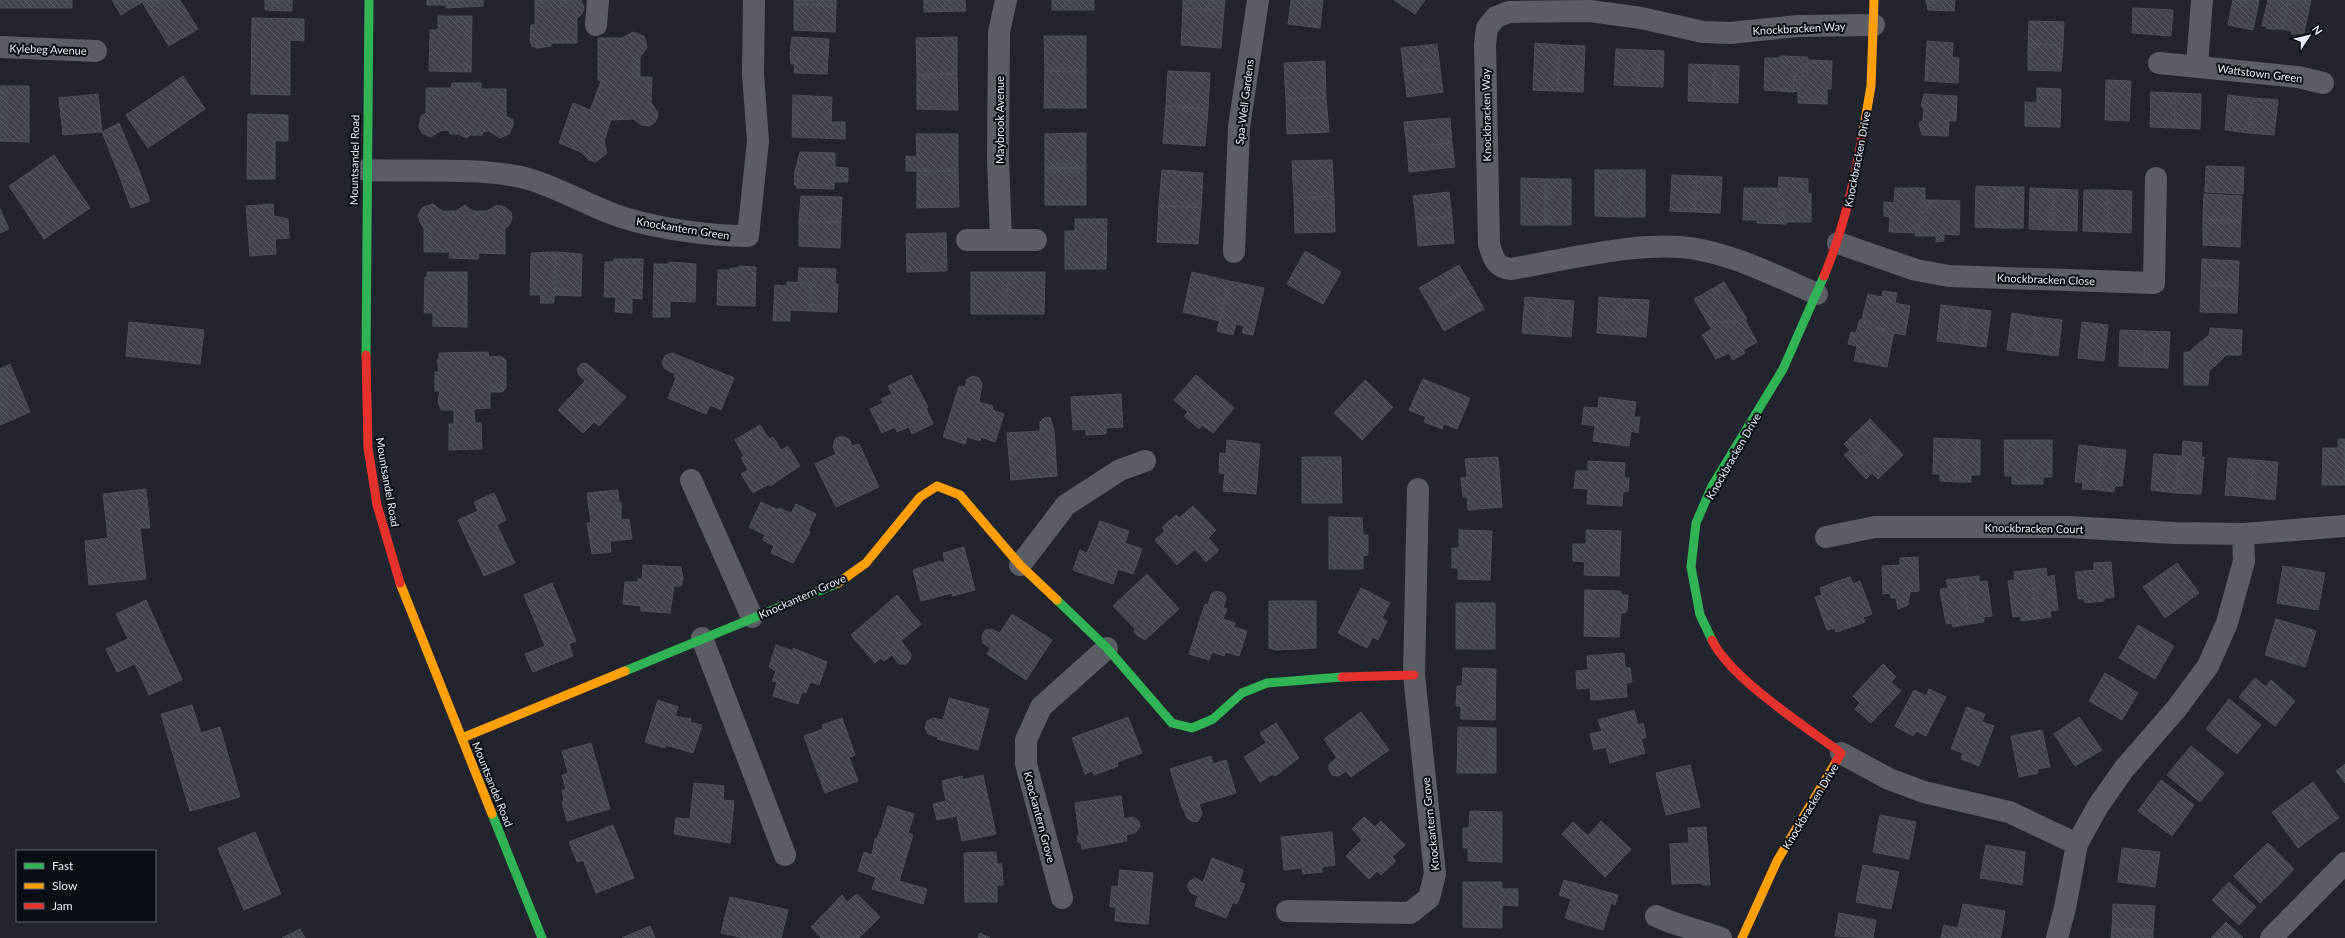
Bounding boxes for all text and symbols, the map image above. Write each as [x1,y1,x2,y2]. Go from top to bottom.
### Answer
north arrow [2289,16,2329,56]
street label: Knockbracken Way [1752,19,1846,37]
text: N [2310,23,2325,37]
street label: Kylebeg Avenue [9,41,87,57]
street label: Spa-Well Gardens [1232,58,1256,146]
street label: Wattstown Green [2217,61,2303,85]
street label: Knockbracken Way [1479,68,1493,162]
street label: Maybrook Avenue [993,76,1006,164]
street label: Knockbracken Drive [1841,110,1873,208]
street label: Mountsandel Road [347,115,361,205]
street label: Knockantern Green [635,214,731,242]
street label: Knockbracken Close [1997,271,2095,287]
street label: Knockbracken Drive [1703,410,1763,501]
street label: Mountsandel Road [374,436,402,528]
street label: Knockbracken Court [1984,521,2084,535]
street label: Knockantern Grove [756,571,848,621]
street label: Mountsandel Road [470,740,516,828]
street label: Knockbracken Drive [1779,761,1841,851]
street label: Knockantern Grove [1022,770,1058,864]
street label: Knockantern Grove [1419,776,1441,871]
legend [16,850,156,922]
text: Fast [52,858,74,873]
text: Slow [52,878,78,893]
text: Jam [52,898,73,913]

